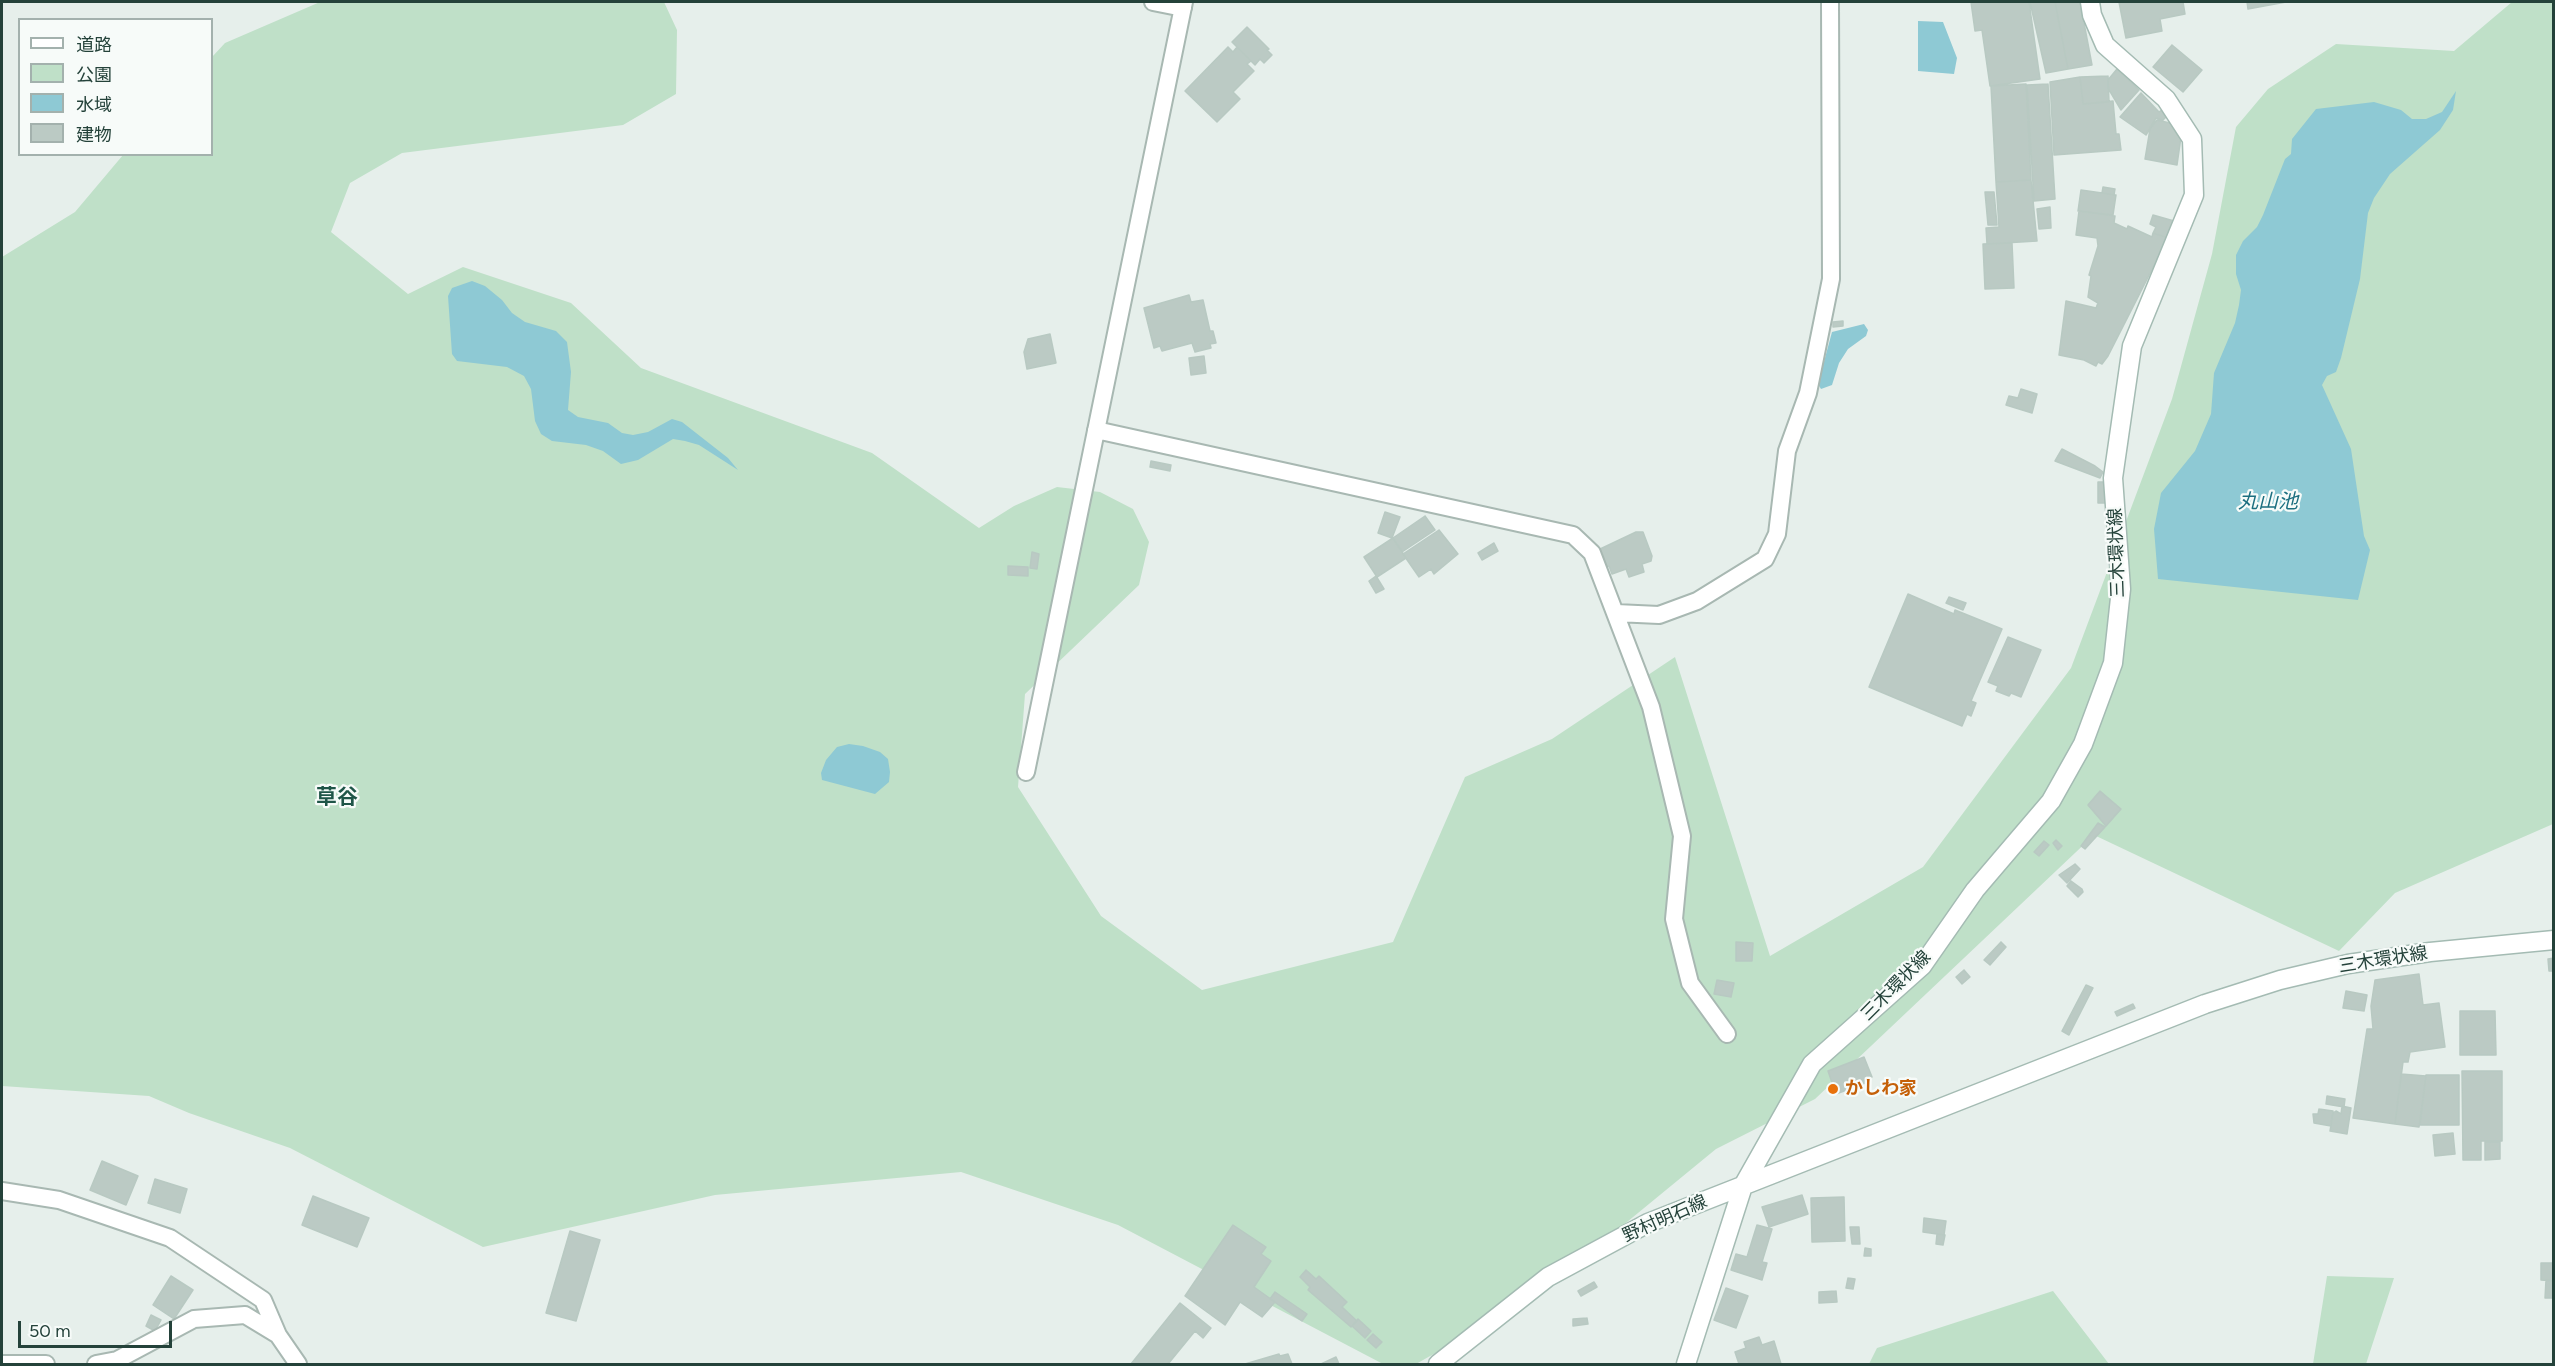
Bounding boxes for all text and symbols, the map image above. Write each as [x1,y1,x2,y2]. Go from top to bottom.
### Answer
legend [18,18,213,156]
text: 道路 [76,34,112,56]
text: 公園 [76,64,112,86]
text: 水域 [76,94,112,116]
text: 建物 [76,124,112,146]
water label: 丸山池 [2238,490,2298,514]
street label: 三木環状線 [2105,508,2129,598]
district label: 草谷 [316,785,358,811]
street label: 三木環状線 [2337,942,2429,978]
street label: 三木環状線 [1857,947,1935,1025]
place label: かしわ家 [1845,1078,1917,1100]
marker: かしわ家 [1826,1082,1840,1096]
street label: 野村明石線 [1619,1191,1711,1247]
scale bar [21,1309,176,1347]
text: 50 m [29,1320,71,1342]

